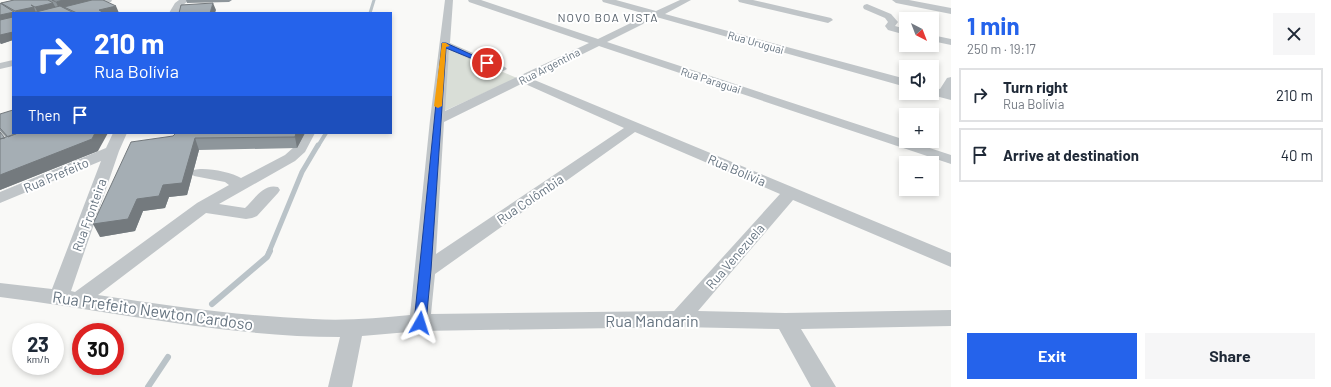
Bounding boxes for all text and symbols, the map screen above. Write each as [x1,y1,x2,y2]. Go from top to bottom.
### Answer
district label: NOVO BOA VISTA [557,10,659,24]
text: 1 min [967,11,1020,40]
north arrow [899,12,939,52]
map controls [899,12,939,196]
button: close [1273,13,1315,55]
text: 210 m [94,26,164,60]
icon: right [28,28,80,80]
street label: Rua Uruguai [726,28,786,56]
text: 250 m · 19:17 [967,41,1036,57]
street label: Rua Argentina [516,45,582,87]
pin [470,46,504,80]
icon: arrive [476,52,498,74]
text: Rua Bolívia [94,60,179,82]
button: sound [899,60,939,100]
street label: Rua Paraguai [679,64,743,96]
text: Turn right [1003,78,1068,96]
icon: right [969,84,991,106]
text: 210 m [1276,86,1313,104]
text: Rua Bolívia [1003,96,1064,112]
icon: arrive [69,104,91,126]
text: Then [28,106,61,124]
button: + [899,108,939,148]
icon: arrive [969,144,991,166]
text: Arrive at destination [1003,146,1139,164]
text: 40 m [1281,146,1313,164]
street label: Rua Bolívia [706,151,768,189]
street label: Rua Prefeito [21,154,91,196]
button: − [899,156,939,196]
street label: Rua Colômbia [494,171,566,227]
street label: Rua Fronteira [68,176,110,254]
street label: Rua Venezuela [702,220,768,292]
street label: Rua Prefeito Newton Cardoso [51,286,255,334]
position arrow [399,302,441,344]
street label: Rua Mandarin [605,311,699,330]
speed limit sign: 30 [72,323,124,375]
text: 23 [27,332,49,356]
button: Exit [967,333,1137,379]
button: Share [1145,333,1315,379]
text: km/h [27,353,49,365]

